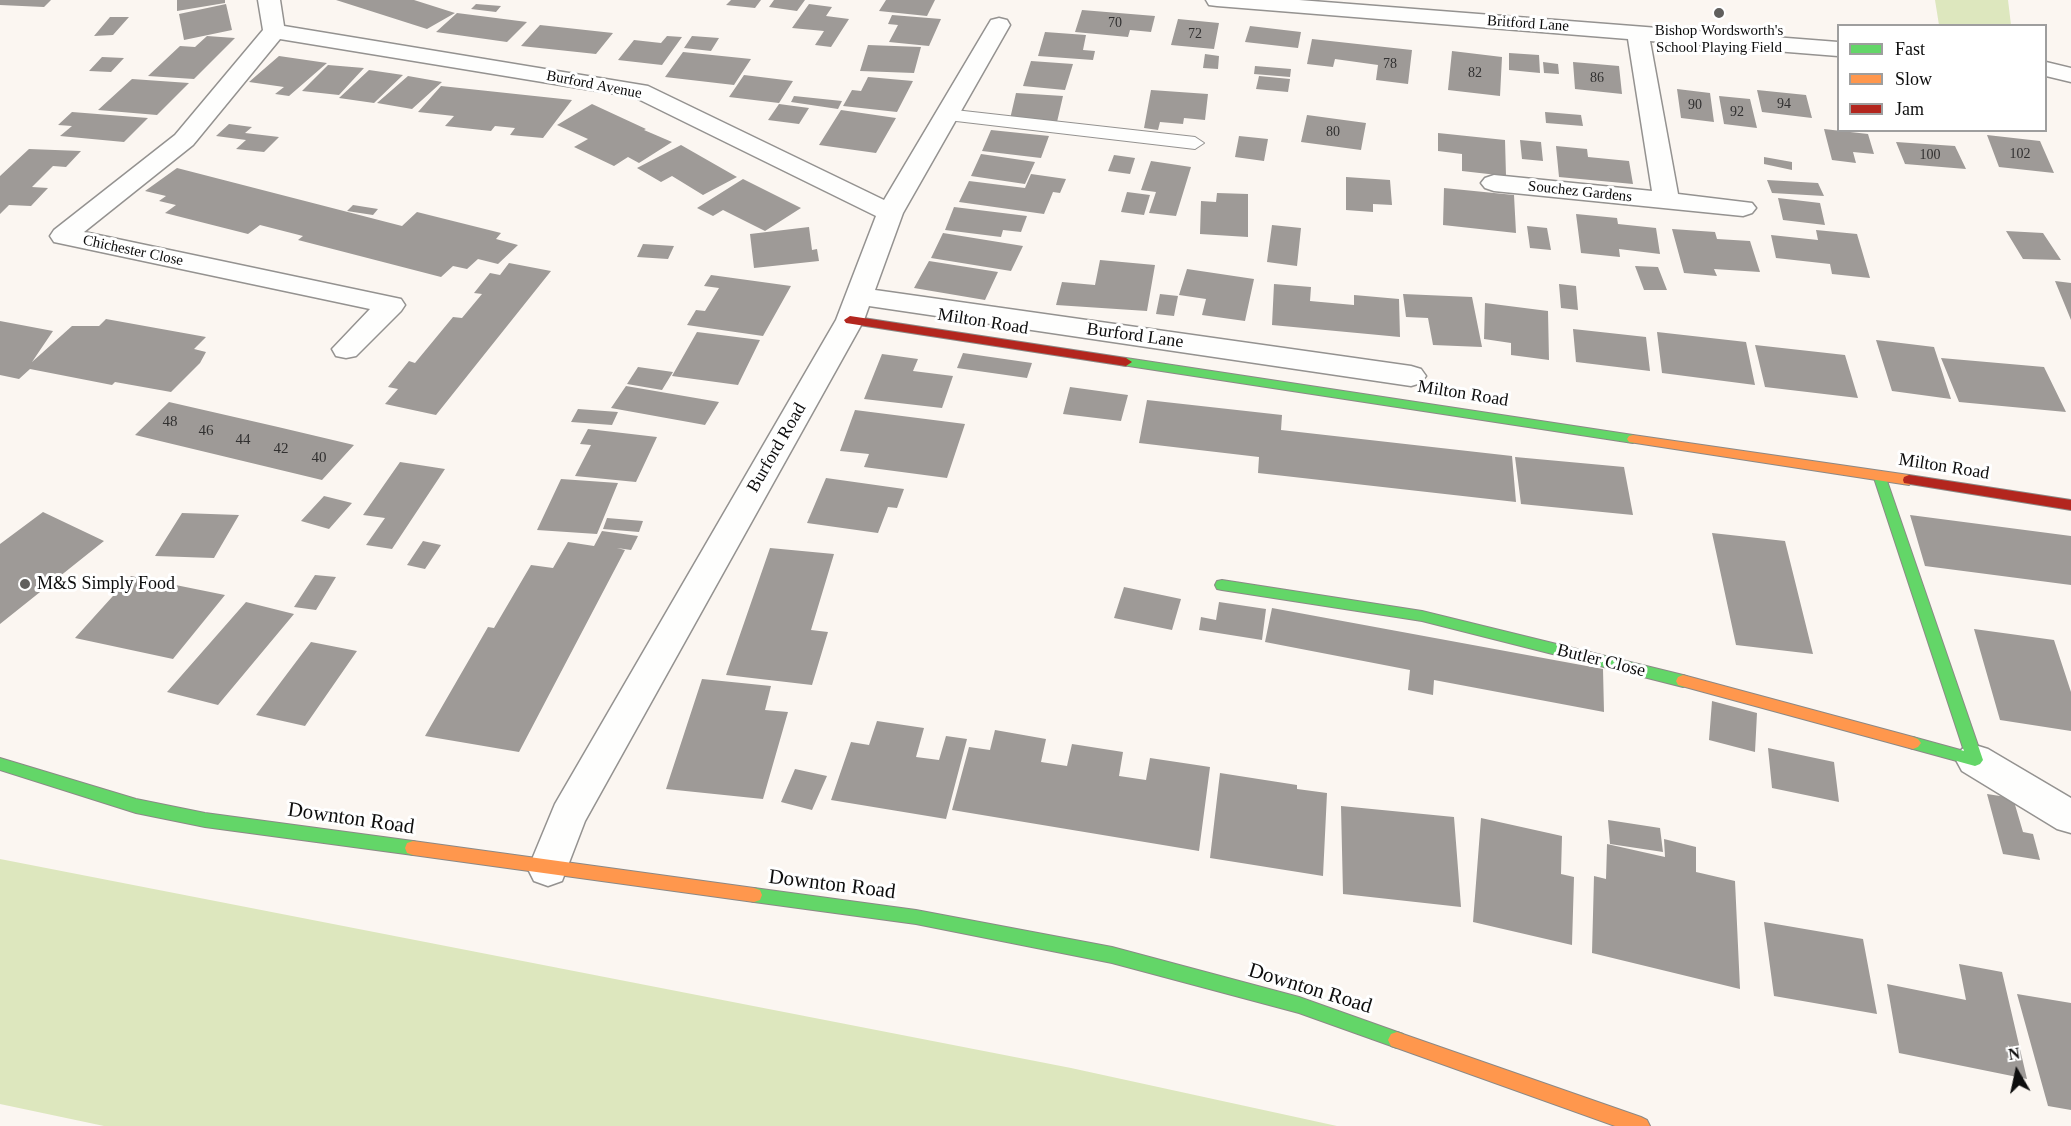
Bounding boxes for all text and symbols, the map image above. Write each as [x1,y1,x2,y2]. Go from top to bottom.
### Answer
marker: Bishop Wordsworth's School Playing Field [1712,6,1726,20]
street label: Britford Lane [1486,12,1570,36]
house number: 70 [1108,15,1122,31]
place label: Bishop Wordsworth's School Playing Field [1655,22,1783,57]
legend [1837,24,2047,132]
house number: 72 [1188,26,1202,42]
text: Fast [1895,39,1925,59]
house number: 78 [1383,56,1397,72]
house number: 82 [1468,65,1482,81]
street label: Burford Avenue [545,67,643,103]
text: Slow [1895,69,1932,89]
house number: 86 [1590,70,1604,86]
house number: 94 [1777,96,1791,112]
house number: 90 [1688,97,1702,113]
text: Jam [1895,99,1924,119]
house number: 92 [1730,104,1744,120]
house number: 80 [1326,124,1340,140]
house number: 102 [2010,146,2030,162]
house number: 100 [1920,147,1940,163]
street label: Souchez Gardens [1527,178,1633,206]
street label: Chichester Close [81,232,185,270]
street label: Milton Road [936,304,1030,340]
street label: Burford Lane [1085,319,1185,353]
street label: Milton Road [1416,376,1510,412]
street label: Burford Road [743,400,811,496]
house number: 48 [162,413,178,431]
house number: 46 [198,422,214,440]
house number: 44 [236,431,250,449]
house number: 42 [274,440,288,458]
house number: 40 [312,449,326,467]
street label: Milton Road [1897,449,1991,485]
place label: M&S Simply Food [37,573,175,595]
marker: M&S Simply Food [18,577,32,591]
street label: Butler Close [1554,640,1648,682]
street label: Downton Road [286,798,416,840]
street label: Downton Road [767,865,897,905]
street label: Downton Road [1245,958,1375,1020]
north arrow [1987,1042,2047,1102]
text: N [2007,1044,2021,1063]

